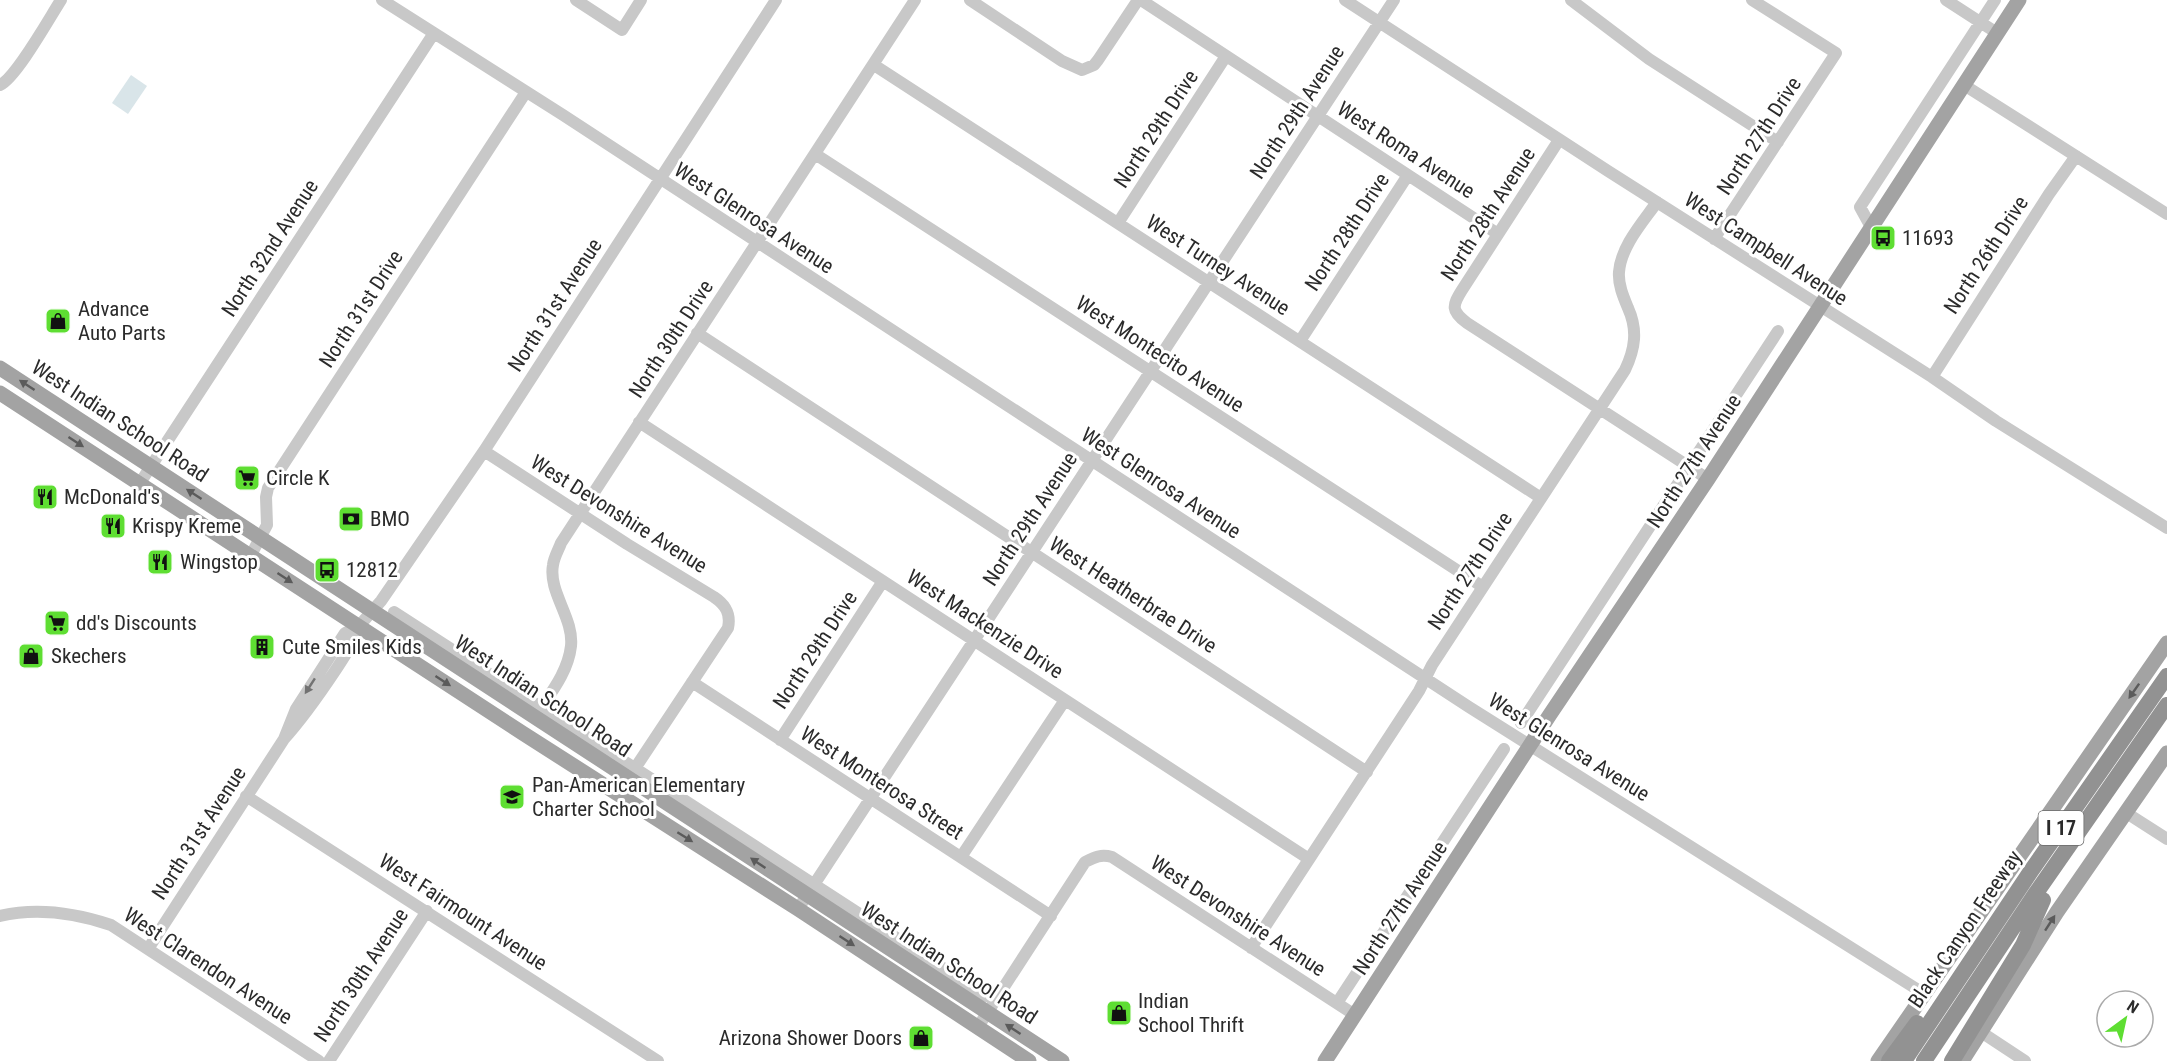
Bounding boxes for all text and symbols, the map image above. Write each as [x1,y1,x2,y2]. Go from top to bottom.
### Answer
street label: North 29th Avenue [1245,41,1349,183]
street label: North 29th Drive [1109,66,1203,192]
street label: North 27th Drive [1712,73,1806,199]
street label: West Roma Avenue [1333,97,1479,203]
street label: North 28th Avenue [1436,143,1540,285]
street label: West Glenrosa Avenue [670,158,838,279]
street label: North 28th Drive [1300,169,1394,295]
street label: North 32nd Avenue [217,175,323,321]
street label: West Campbell Avenue [1680,187,1852,311]
street label: North 26th Drive [1939,192,2033,318]
street label: West Turney Avenue [1142,210,1294,320]
bus stop icon: 11693 [1868,223,1898,253]
place label: 11693 [1902,226,1954,250]
street label: North 31st Avenue [503,234,607,376]
street label: North 31st Drive [314,246,408,372]
street label: North 30th Drive [624,276,718,402]
street label: West Montecito Avenue [1072,291,1248,417]
place label: Advance Auto Parts [78,297,166,345]
shop icon: Advance Auto Parts [43,306,73,336]
street label: West Indian School Road [27,355,213,487]
one-way arrow [19,380,35,391]
street label: North 27th Avenue [1642,390,1746,532]
street label: West Glenrosa Avenue [1077,423,1245,544]
one-way arrow [68,436,84,447]
street label: North 29th Avenue [978,448,1082,590]
street label: West Devonshire Avenue [526,450,712,578]
supermarket icon: Circle K [232,463,262,493]
place label: Circle K [266,466,330,490]
restaurant icon: McDonald's [30,482,60,512]
place label: McDonald's [64,485,160,509]
one-way arrow [186,489,202,500]
bank icon: BMO [336,504,366,534]
place label: BMO [370,507,410,531]
street label: North 27th Drive [1423,508,1517,634]
restaurant icon: Krispy Kreme [98,511,128,541]
place label: Krispy Kreme [132,514,241,538]
street label: West Heatherbrae Drive [1045,532,1221,658]
restaurant icon: Wingstop [145,547,175,577]
place label: Wingstop [180,550,258,574]
bus stop icon: 12812 [312,555,342,585]
place label: 12812 [346,558,398,582]
street label: West Mackenzie Drive [902,564,1068,684]
one-way arrow [276,572,293,583]
street label: North 29th Drive [768,587,862,713]
supermarket icon: dd's Discounts [42,608,72,638]
place label: dd's Discounts [76,611,197,635]
street label: West Indian School Road [450,630,636,762]
building icon: Cute Smiles Kids [247,632,277,662]
place label: Cute Smiles Kids [282,635,422,659]
shop icon: Skechers [16,641,46,671]
place label: Skechers [51,644,127,668]
one-way arrow [435,676,452,687]
one-way arrow [305,678,316,694]
one-way arrow [2128,682,2140,698]
street label: West Glenrosa Avenue [1484,688,1654,806]
street label: West Monterosa Street [796,721,968,845]
street label: North 31st Avenue [147,762,251,904]
place label: Pan-American Elementary Charter School [532,773,745,821]
school or university icon: Pan-American Elementary Charter School [497,782,527,812]
road number: I 17 [2038,811,2084,845]
one-way arrow [677,831,693,843]
street label: North 27th Avenue [1348,837,1452,979]
street label: Black Canyon Freeway [1903,846,2027,1012]
street label: West Fairmount Avenue [375,849,552,975]
street label: West Devonshire Avenue [1146,851,1330,981]
one-way arrow [750,857,767,868]
street label: West Indian School Road [856,897,1042,1029]
street label: West Clarendon Avenue [119,903,297,1029]
street label: North 30th Avenue [309,904,413,1046]
one-way arrow [2045,915,2056,931]
one-way arrow [839,935,855,946]
place label: Indian School Thrift [1138,989,1244,1037]
north arrow [2095,989,2155,1049]
text: N [2124,996,2142,1017]
shop icon: Indian School Thrift [1104,998,1134,1028]
shop icon: Arizona Shower Doors [906,1023,936,1053]
one-way arrow [1005,1024,1021,1035]
place label: Arizona Shower Doors [719,1026,902,1050]

